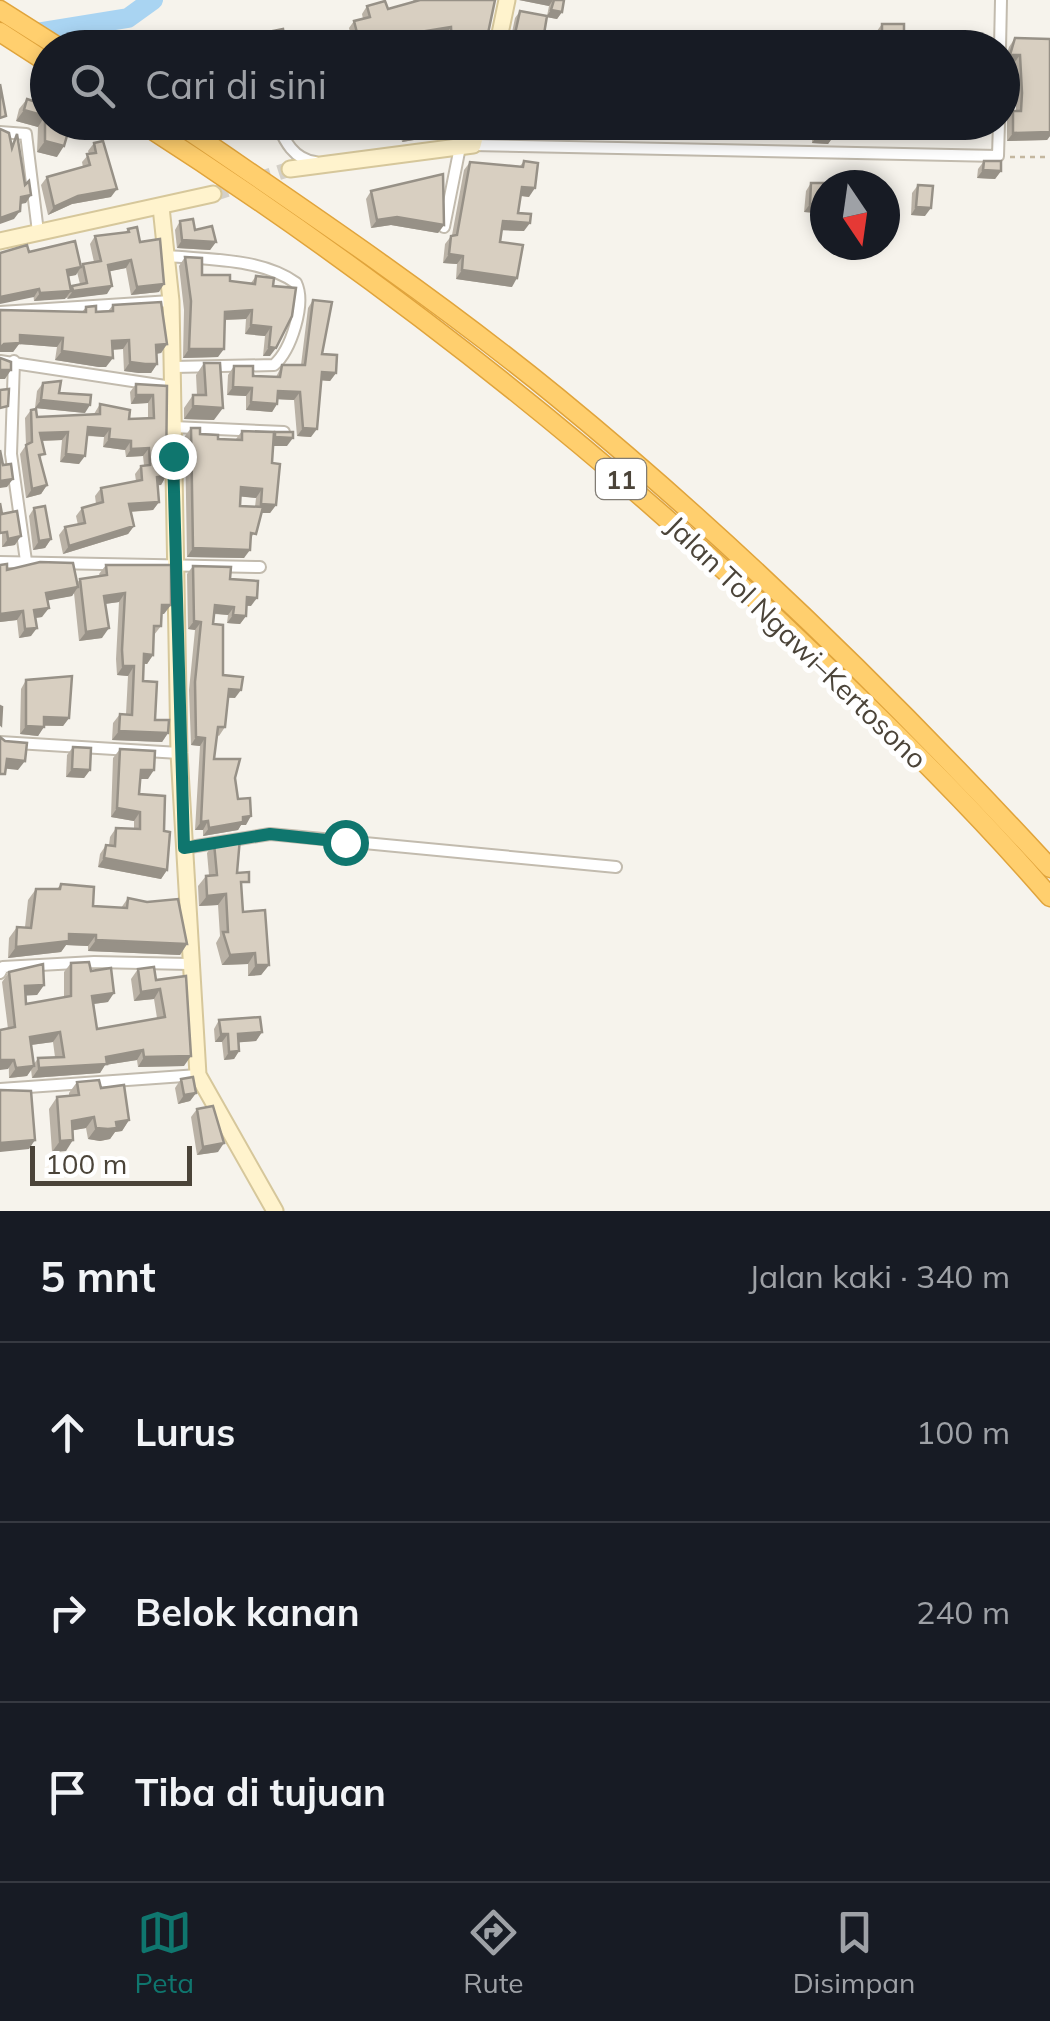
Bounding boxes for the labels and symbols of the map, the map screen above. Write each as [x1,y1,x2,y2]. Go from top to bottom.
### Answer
north arrow [810,170,900,260]
route end [151,434,197,480]
road number: 11 [596,459,646,499]
street label: Jalan Tol Ngawi–Kertosono [659,508,935,776]
route start [323,820,369,866]
scale bar [30,1141,192,1186]

